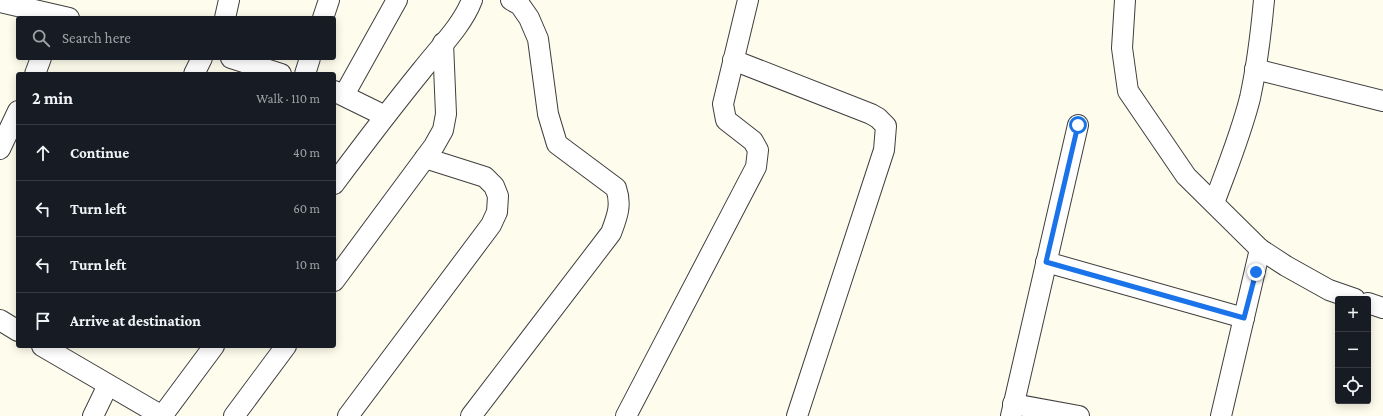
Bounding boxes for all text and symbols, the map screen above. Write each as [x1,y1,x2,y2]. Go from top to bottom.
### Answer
search box [16,16,336,60]
icon: search [30,27,52,49]
text: Search here [62,30,131,46]
text: 2 min [32,89,73,108]
text: Walk · 110 m [256,91,320,106]
route start [1069,116,1087,134]
icon: ahead [32,142,54,164]
text: Continue [70,145,129,161]
text: 40 m [293,145,320,160]
icon: left [32,198,54,220]
text: Turn left [70,201,126,217]
text: 60 m [293,201,320,216]
icon: left [32,254,54,276]
text: Turn left [70,257,126,273]
text: 10 m [295,257,320,272]
route end [1247,263,1265,281]
map controls [1335,296,1371,404]
button: + [1335,296,1371,332]
icon: arrive [32,310,54,332]
text: Arrive at destination [70,313,201,329]
button: − [1335,332,1371,368]
button: locate [1335,368,1371,404]

